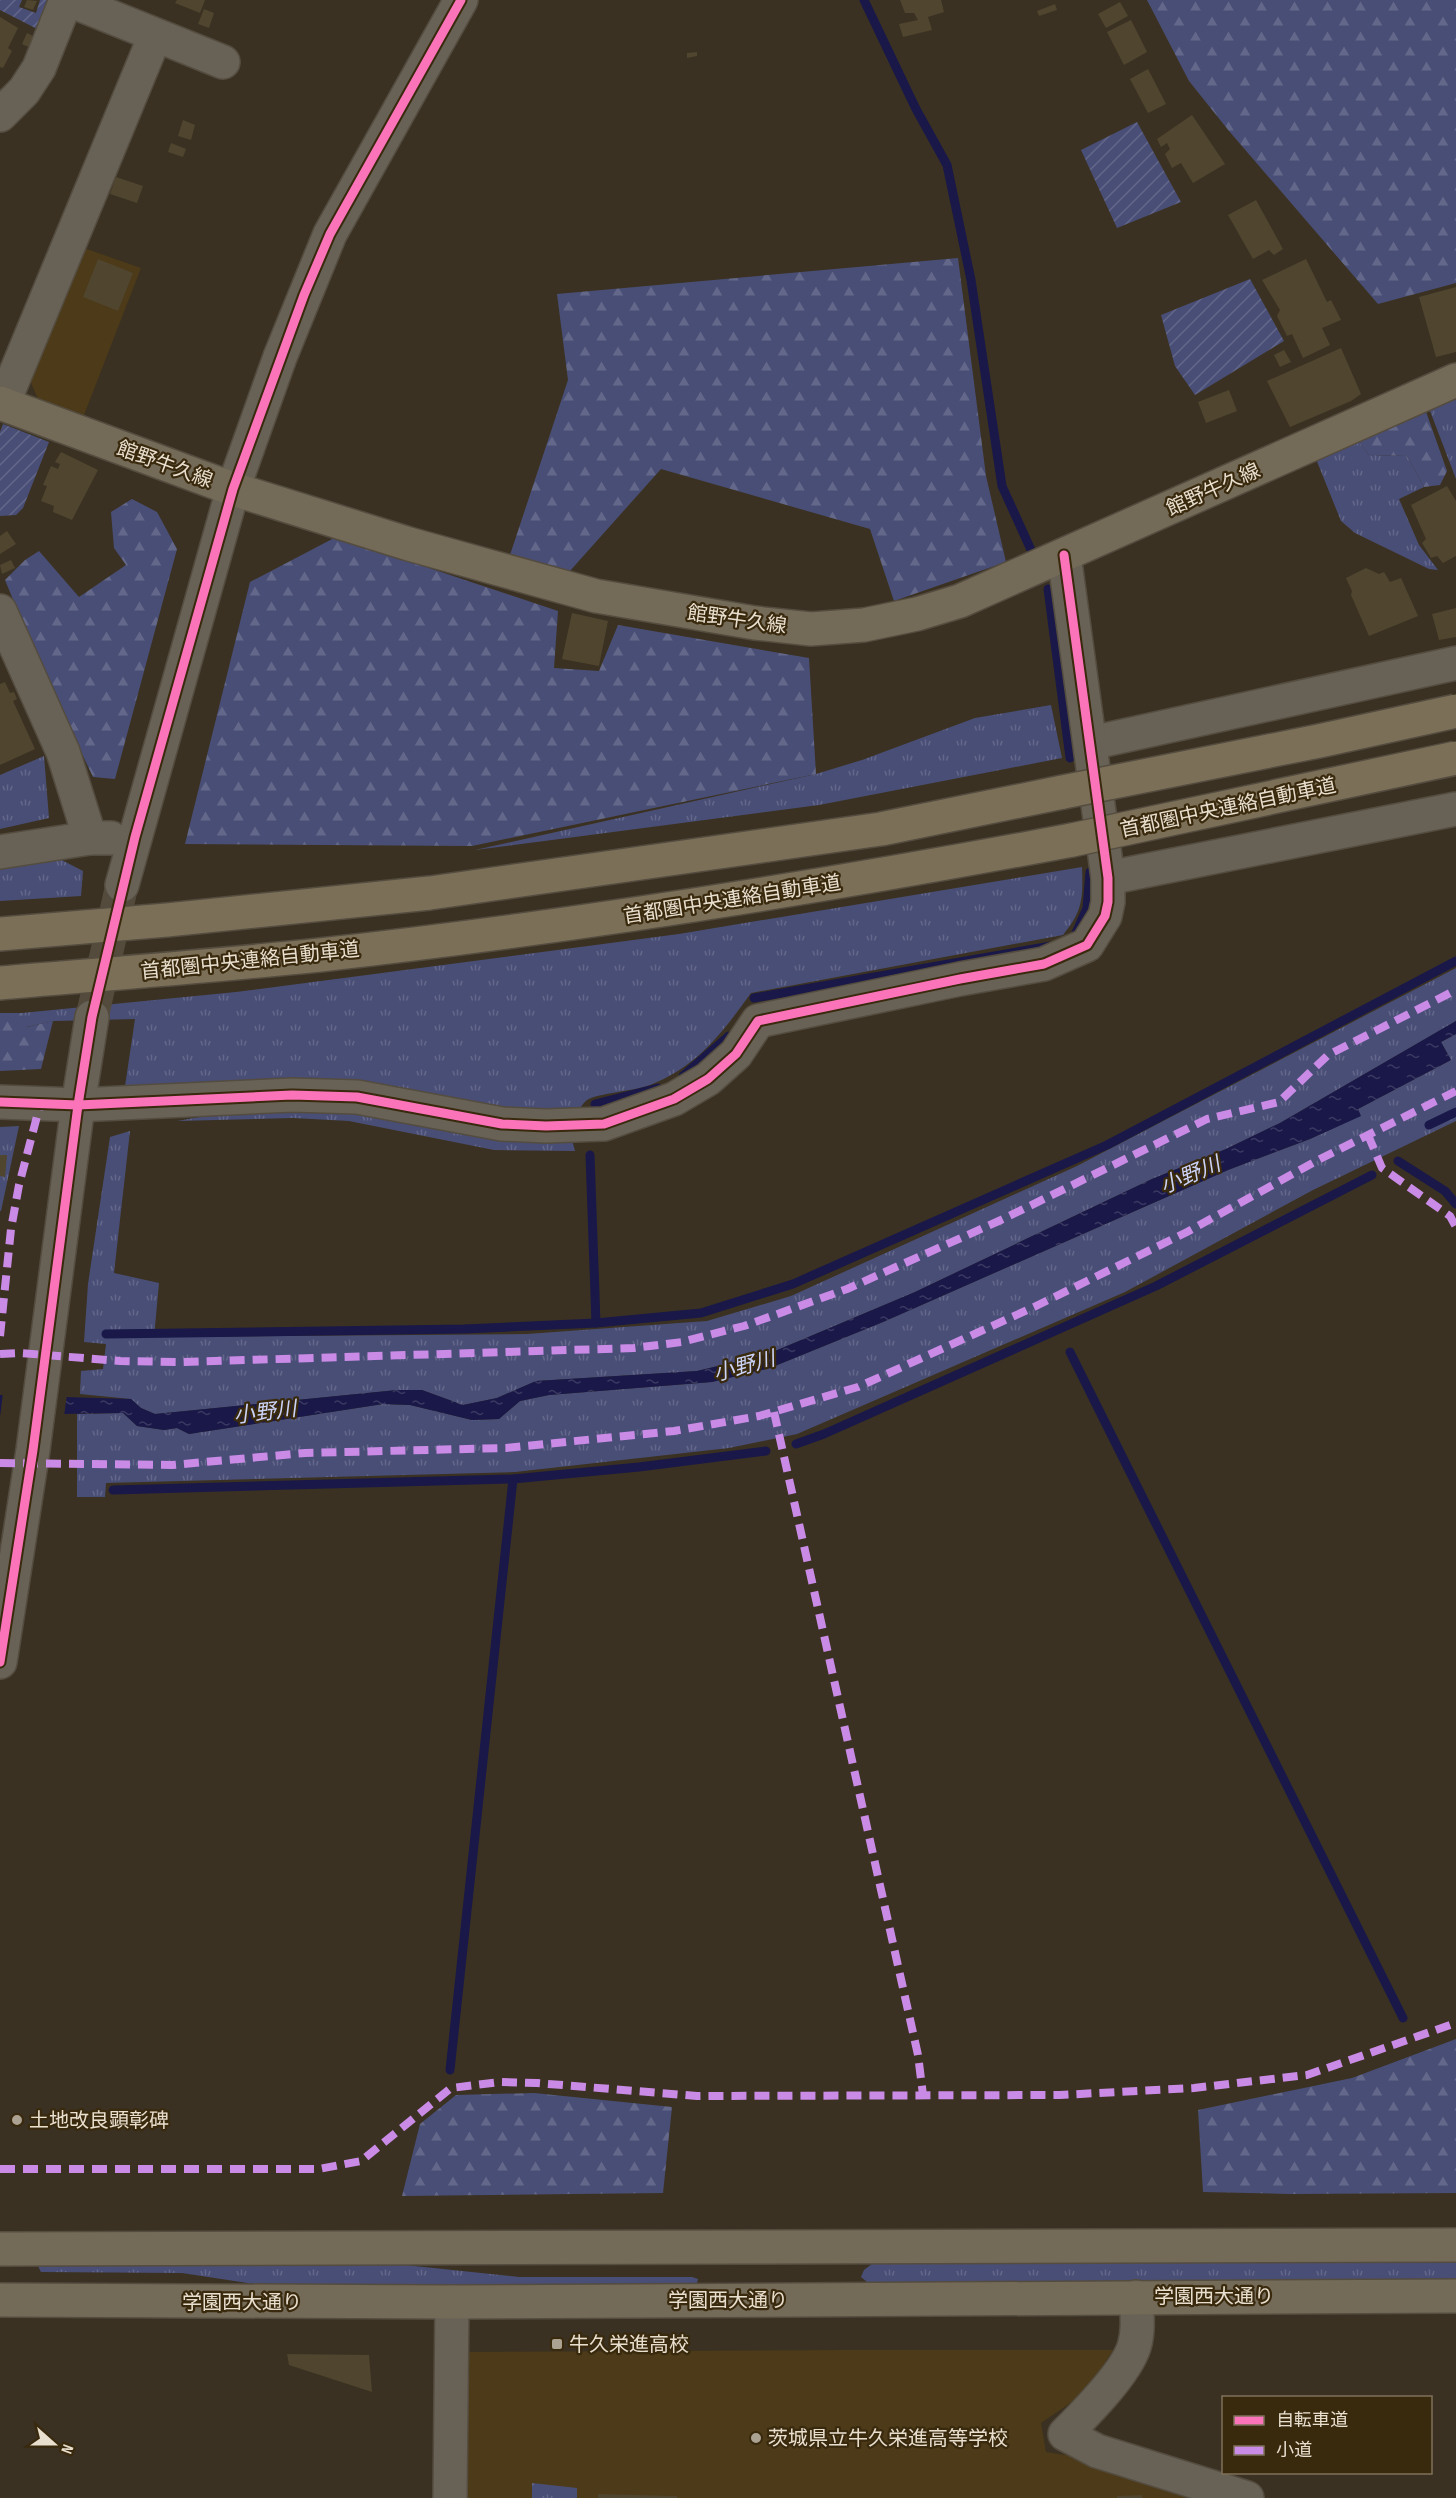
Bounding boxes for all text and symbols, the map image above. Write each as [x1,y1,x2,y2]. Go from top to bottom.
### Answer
street label: 館野牛久線 [114,437,216,493]
street label: 館野牛久線 [1163,459,1264,521]
street label: 館野牛久線 [686,601,788,639]
street label: 首都圏中央連絡自動車道 [1118,773,1338,843]
street label: 首都圏中央連絡自動車道 [622,871,843,929]
street label: 首都圏中央連絡自動車道 [139,938,361,984]
water label: 小野川 [1156,1151,1226,1199]
water label: 小野川 [710,1346,780,1387]
water label: 小野川 [232,1396,300,1429]
place label: 土地改良顕彰碑 [29,2109,169,2133]
marker: 土地改良顕彰碑 [10,2113,24,2127]
street label: 学園西大通り [1154,2285,1274,2309]
street label: 学園西大通り [668,2289,788,2313]
street label: 学園西大通り [182,2291,302,2315]
place label: 牛久栄進高校 [569,2333,689,2357]
marker: 牛久栄進高校 [550,2337,564,2351]
legend [1222,2396,1432,2474]
text: 自転車道 [1276,2410,1348,2431]
north arrow [24,2414,84,2474]
place label: 茨城県立牛久栄進高等学校 [768,2427,1008,2451]
marker: 茨城県立牛久栄進高等学校 [749,2431,763,2445]
text: 小道 [1276,2440,1312,2461]
text: N [56,2441,77,2456]

